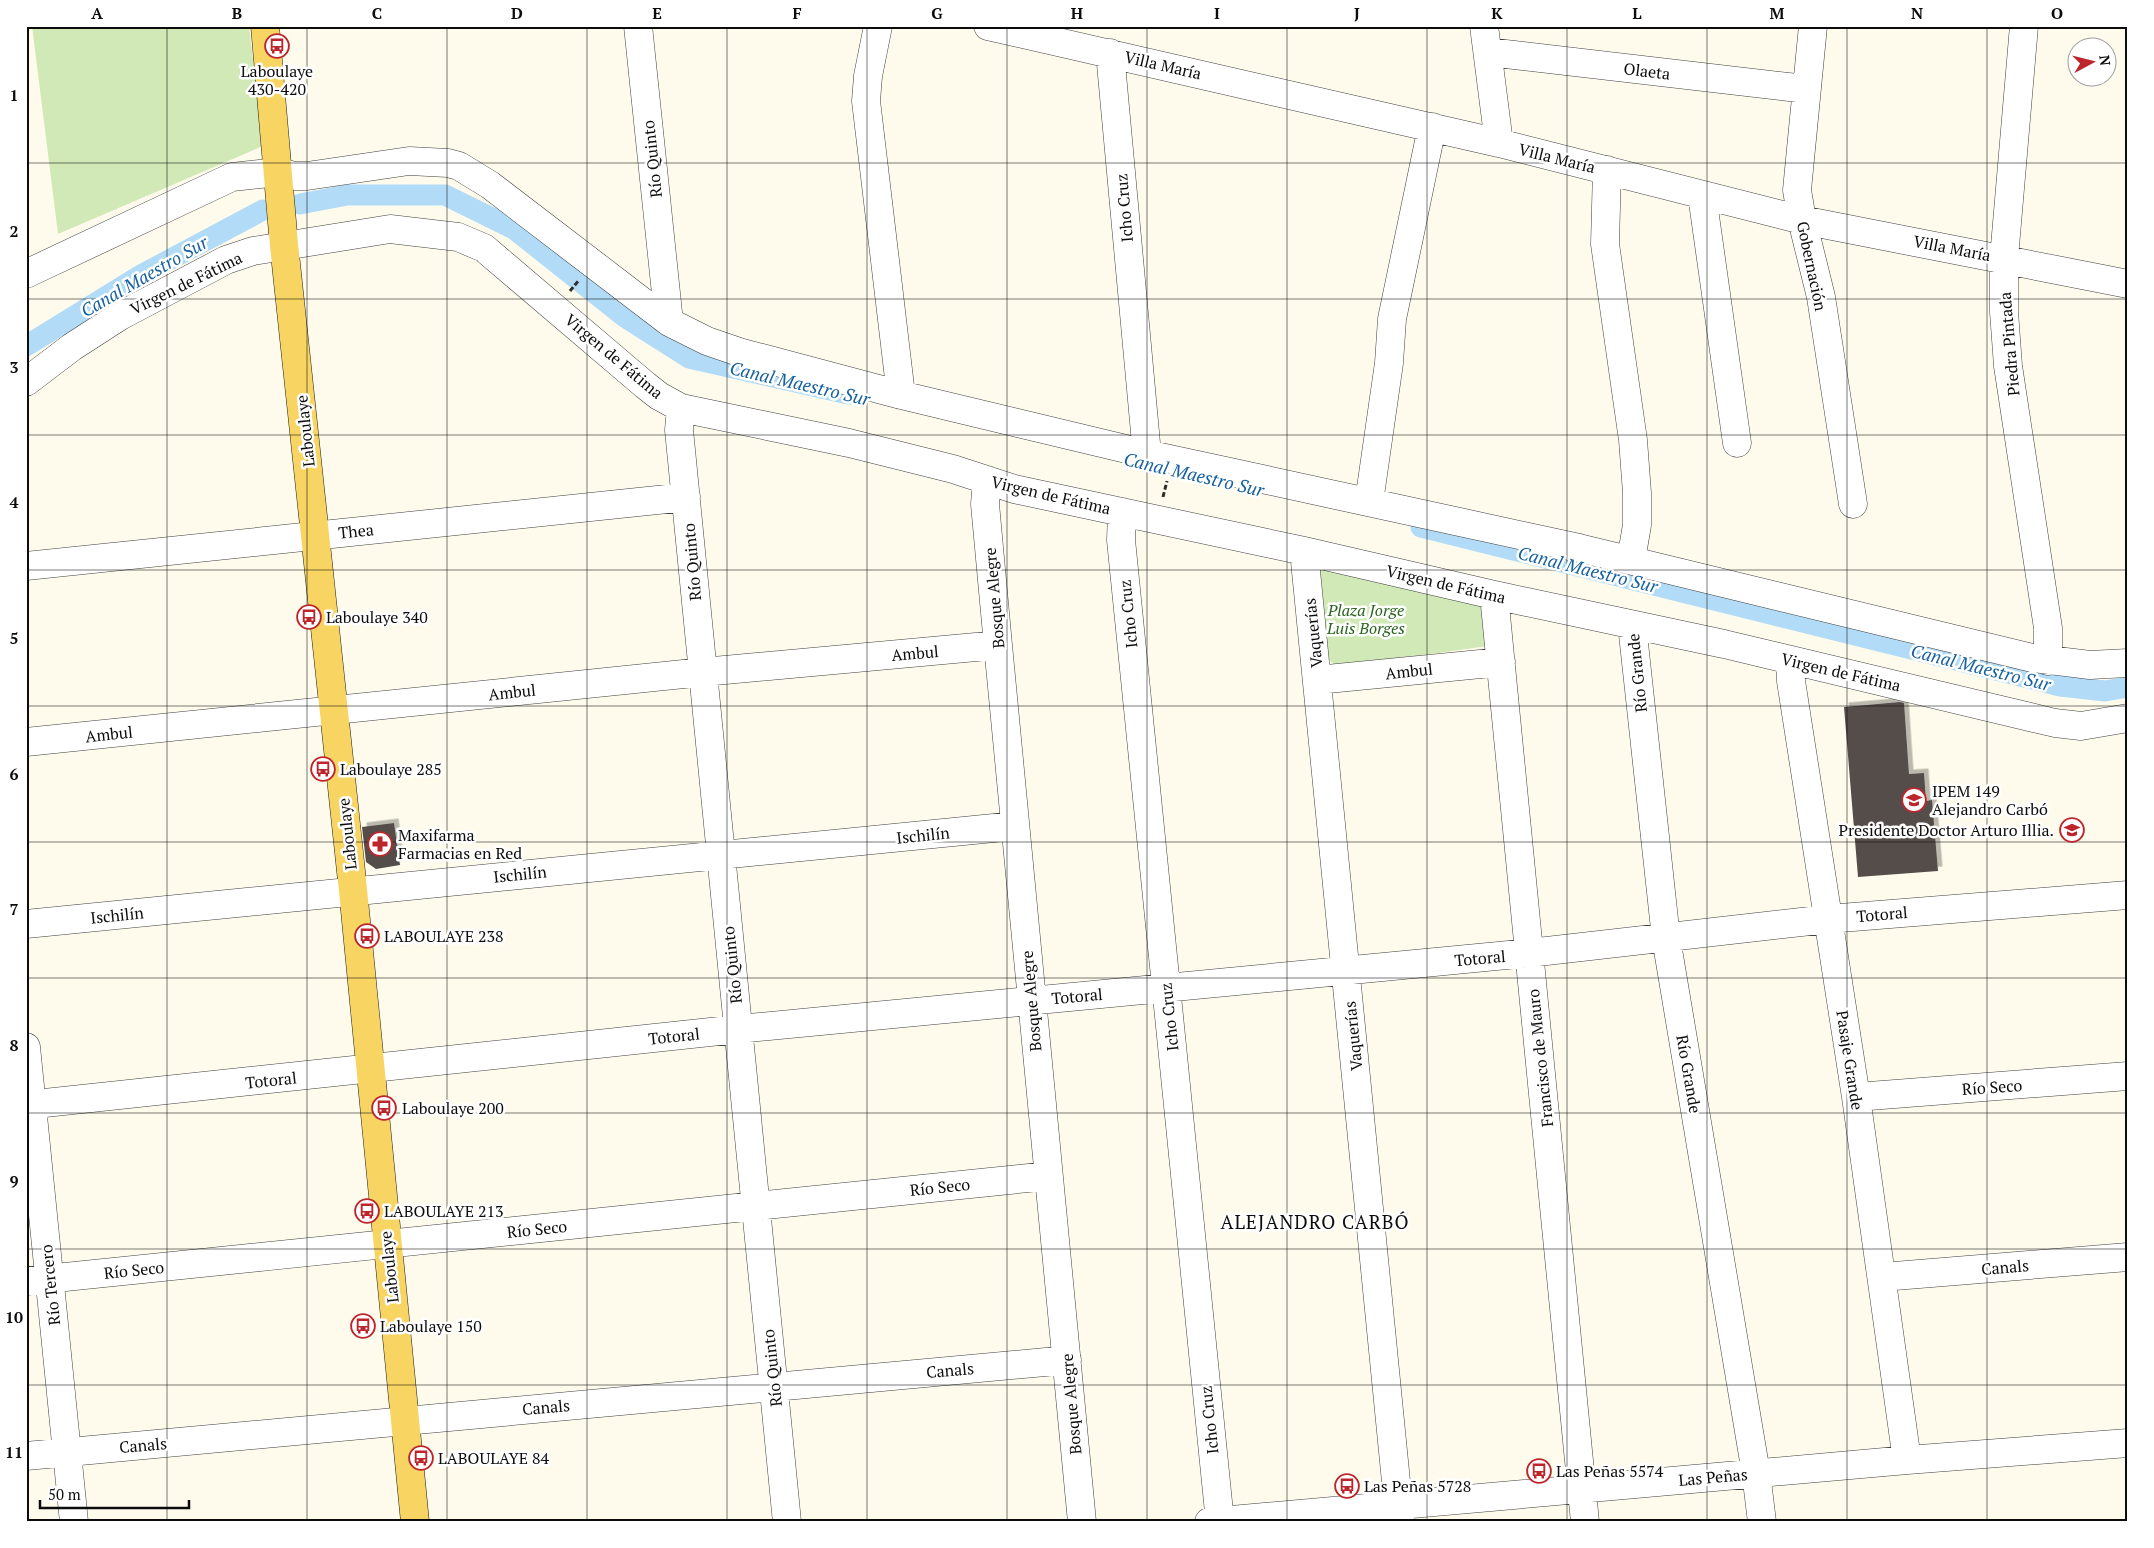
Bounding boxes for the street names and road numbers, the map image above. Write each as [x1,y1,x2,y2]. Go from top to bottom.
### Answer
street label: Villa María [1122,45,1204,85]
street label: Olaeta [1622,57,1672,85]
street label: Río Quinto [637,119,667,199]
street label: Villa María [1516,138,1598,178]
street label: Icho Cruz [1110,173,1138,243]
street label: Gobernación [1792,219,1832,313]
street label: Villa María [1911,230,1993,266]
street label: Virgen de Fátima [126,246,246,320]
street label: Piedra Pintada [1993,291,2025,397]
street label: Virgen de Fátima [560,308,668,404]
street label: Laboulaye [290,394,320,468]
street label: Virgen de Fátima [989,471,1113,519]
street label: Thea [337,518,375,544]
street label: Río Quinto [678,522,706,602]
street label: Bosque Alegre [979,546,1009,650]
street label: Virgen de Fátima [1384,560,1508,608]
street label: Icho Cruz [1113,579,1143,649]
street label: Vaquerías [1298,597,1328,669]
street label: Río Grande [1622,632,1652,714]
street label: Ambul [890,640,940,666]
street label: Virgen de Fátima [1779,648,1903,696]
street label: Ambul [1384,658,1434,684]
street label: Ambul [487,679,537,705]
street label: Ambul [84,721,134,747]
street label: Laboulaye [332,797,362,871]
street label: Ischilín [895,821,951,849]
street label: Ischilín [492,860,548,888]
street label: Ischilín [89,901,145,929]
street label: Totoral [1855,901,1909,927]
street label: Río Quinto [717,925,747,1005]
street label: Totoral [1453,945,1507,971]
street label: Bosque Alegre [1016,949,1046,1053]
street label: Icho Cruz [1154,982,1184,1052]
street label: Totoral [1050,983,1104,1009]
street label: Francisco de Mauro [1522,988,1558,1128]
street label: Vaquerías [1338,1000,1368,1072]
street label: Pasaje Grande [1831,1008,1869,1112]
street label: Totoral [647,1022,701,1050]
street label: Río Grande [1671,1033,1707,1115]
street label: Totoral [244,1066,298,1094]
street label: Río Seco [1961,1074,2023,1100]
street label: Río Seco [909,1173,971,1201]
street label: Río Seco [506,1215,568,1243]
street label: Laboulaye [374,1230,404,1304]
street label: Río Tercero [35,1243,65,1326]
street label: Canals [1980,1254,2030,1280]
street label: Río Seco [103,1256,165,1284]
street label: Río Quinto [757,1328,787,1408]
street label: Bosque Alegre [1056,1352,1086,1456]
street label: Canals [925,1357,975,1383]
street label: Icho Cruz [1194,1385,1224,1455]
street label: Canals [521,1394,571,1420]
street label: Canals [118,1432,168,1458]
street label: Las Peñas [1678,1463,1749,1491]

